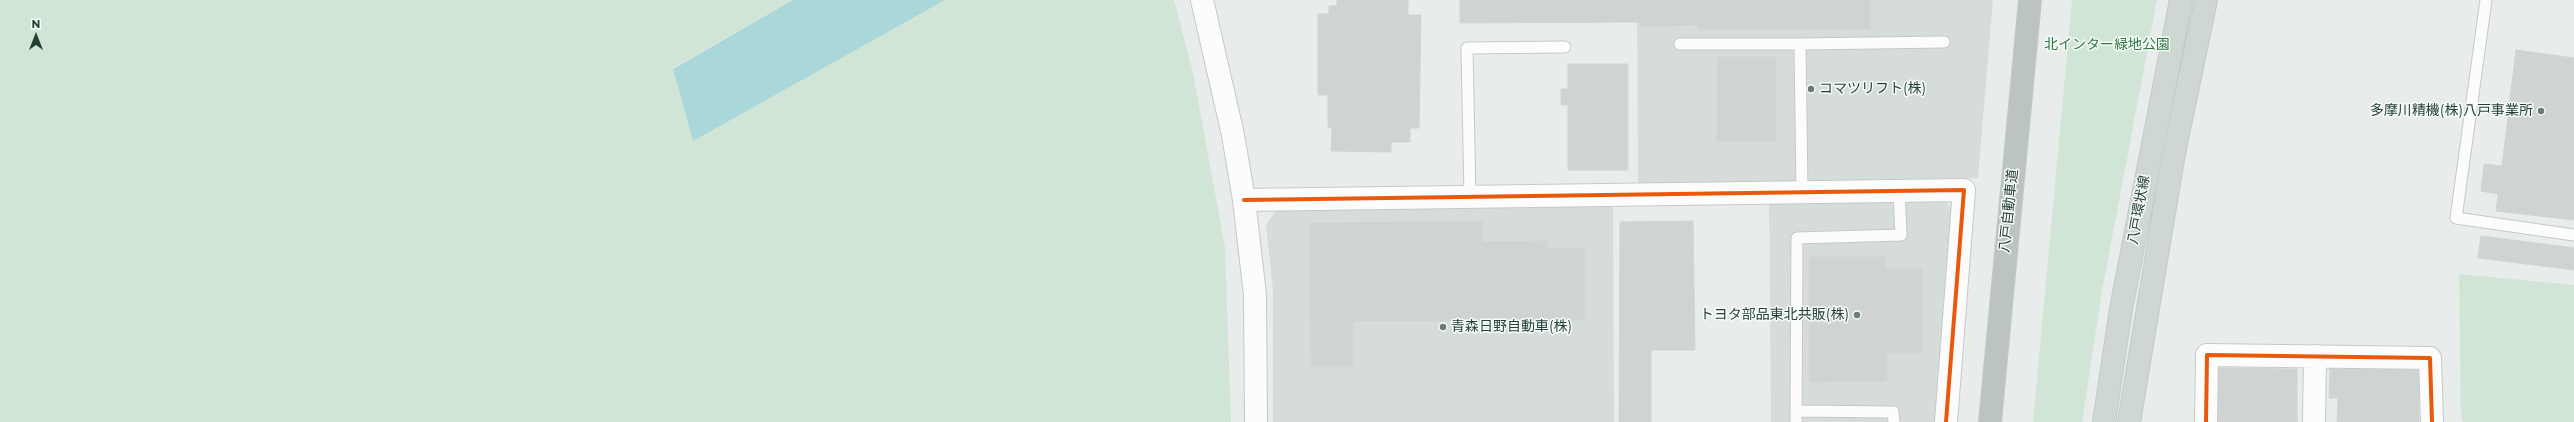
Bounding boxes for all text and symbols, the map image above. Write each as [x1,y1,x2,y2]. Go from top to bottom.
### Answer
north arrow [16,16,56,56]
text: N [32,17,40,31]
park label: 北インター緑地公園 [2044,37,2170,53]
place label: コマツリフト(株) [1819,81,1926,97]
marker: コマツリフト(株) [1806,84,1816,94]
place label: 多摩川精機(株)八戸事業所 [2370,103,2533,119]
marker: 多摩川精機(株)八戸事業所 [2536,106,2546,116]
street label: 八戸自動車道 [1996,168,2022,254]
street label: 八戸環状線 [2125,174,2153,246]
place label: トヨタ部品東北共販(株) [1700,307,1849,323]
marker: トヨタ部品東北共販(株) [1852,310,1862,320]
place label: 青森日野自動車(株) [1451,319,1572,335]
marker: 青森日野自動車(株) [1438,322,1448,332]

